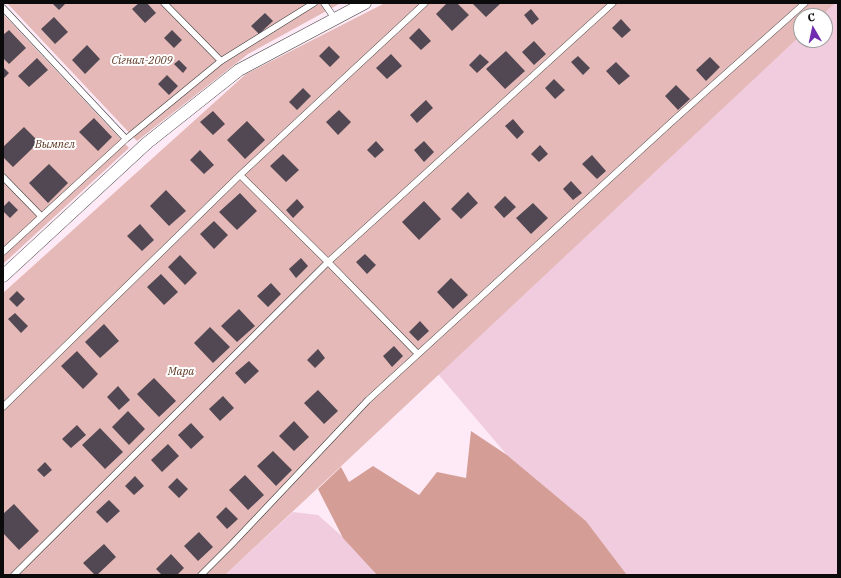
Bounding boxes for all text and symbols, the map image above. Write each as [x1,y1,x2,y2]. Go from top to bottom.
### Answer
north arrow [793,8,833,48]
text: С [807,10,816,25]
park label: Сігнал-2009 [111,54,173,68]
park label: Вымпел [35,138,75,152]
park label: Мара [168,365,194,379]

